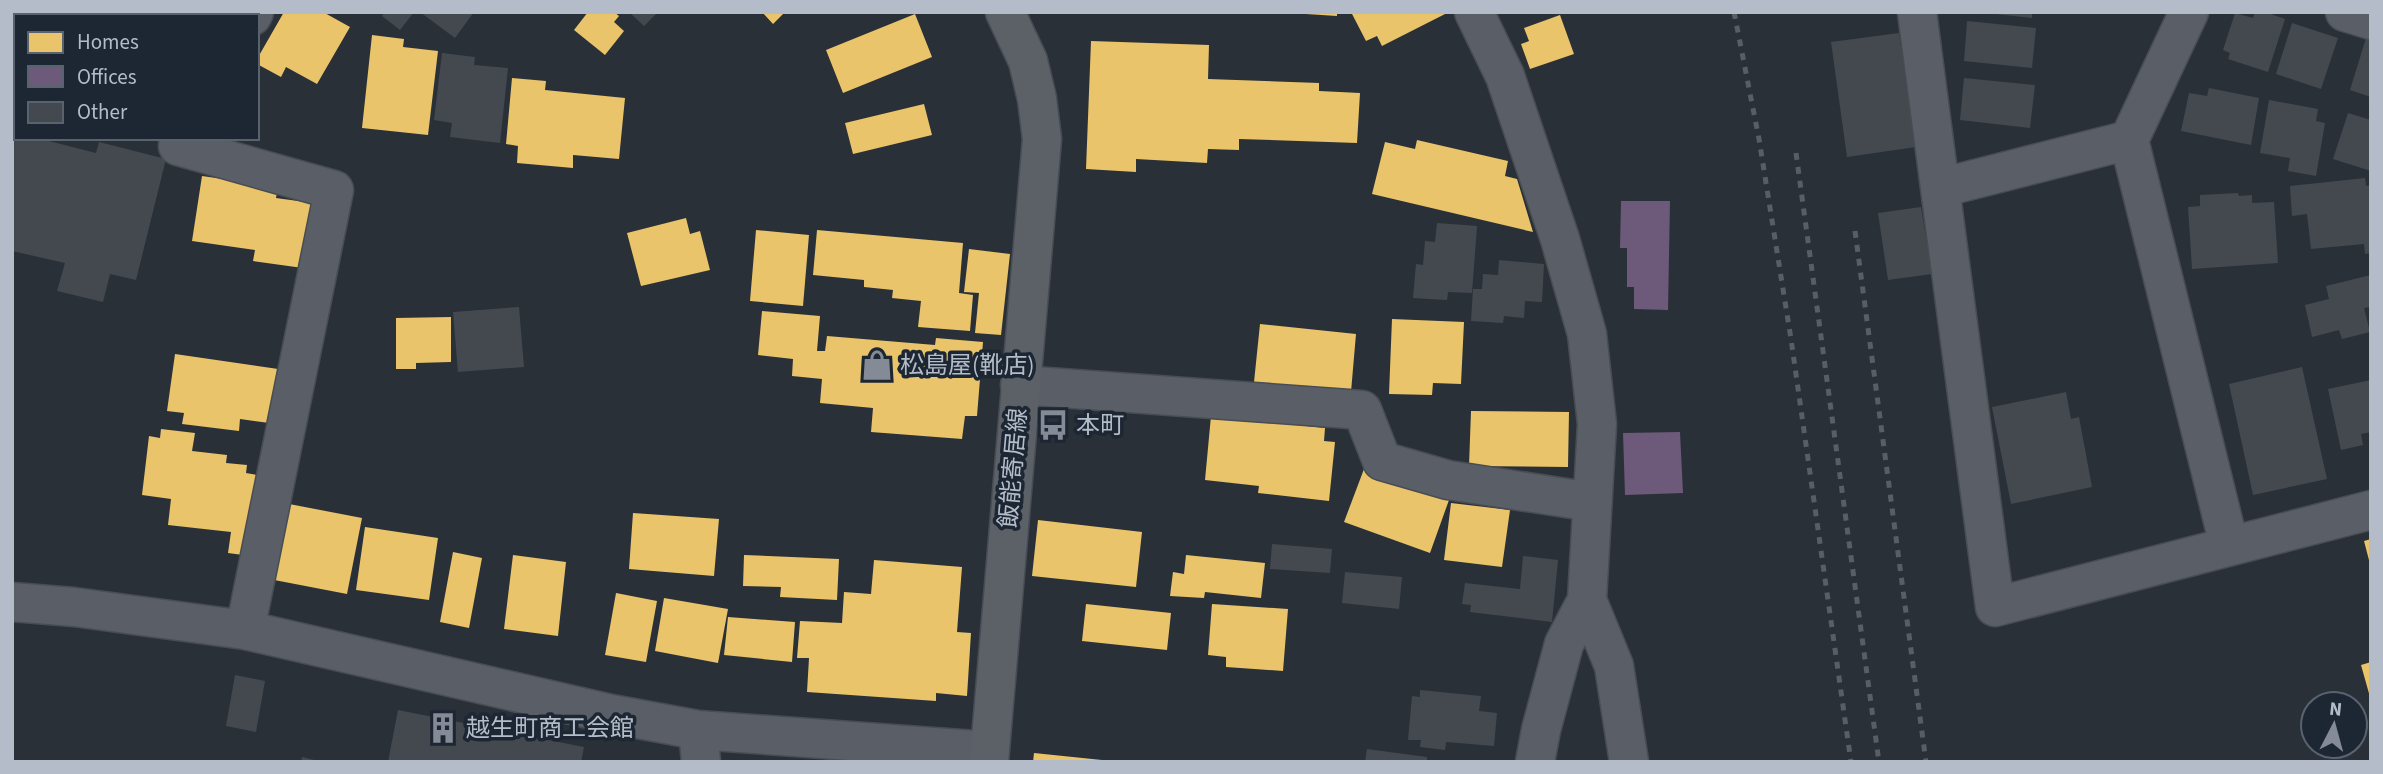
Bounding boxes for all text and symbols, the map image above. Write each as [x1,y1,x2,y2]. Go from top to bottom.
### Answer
legend [14,14,259,140]
text: Homes [77,27,139,57]
text: Offices [77,62,137,92]
text: Other [77,97,128,127]
shop icon: 松島屋(靴店) [860,348,894,382]
place label: 松島屋(靴店) [900,348,1035,383]
street label: 飯能寄居線 [991,407,1036,529]
bus stop icon: 本町 [1036,408,1070,442]
place label: 本町 [1076,408,1124,443]
north arrow [2299,690,2369,760]
text: N [2328,695,2343,724]
building icon: 越生町商工会館 [426,711,460,745]
place label: 越生町商工会館 [466,711,634,746]

